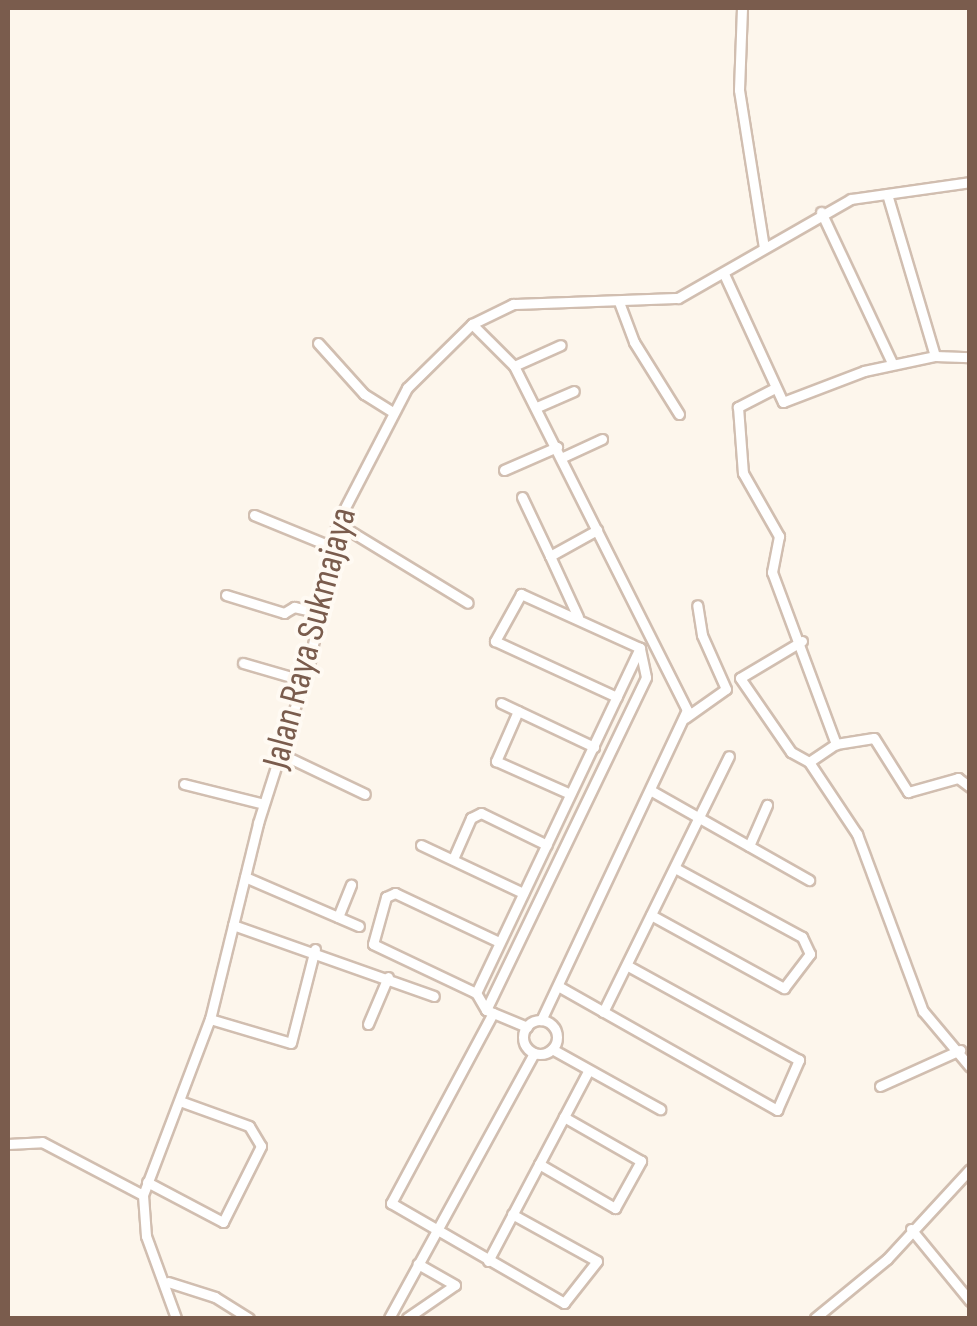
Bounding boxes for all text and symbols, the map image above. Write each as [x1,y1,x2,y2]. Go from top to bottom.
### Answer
street label: Jalan Raya Sukmajaya [253,503,367,773]

